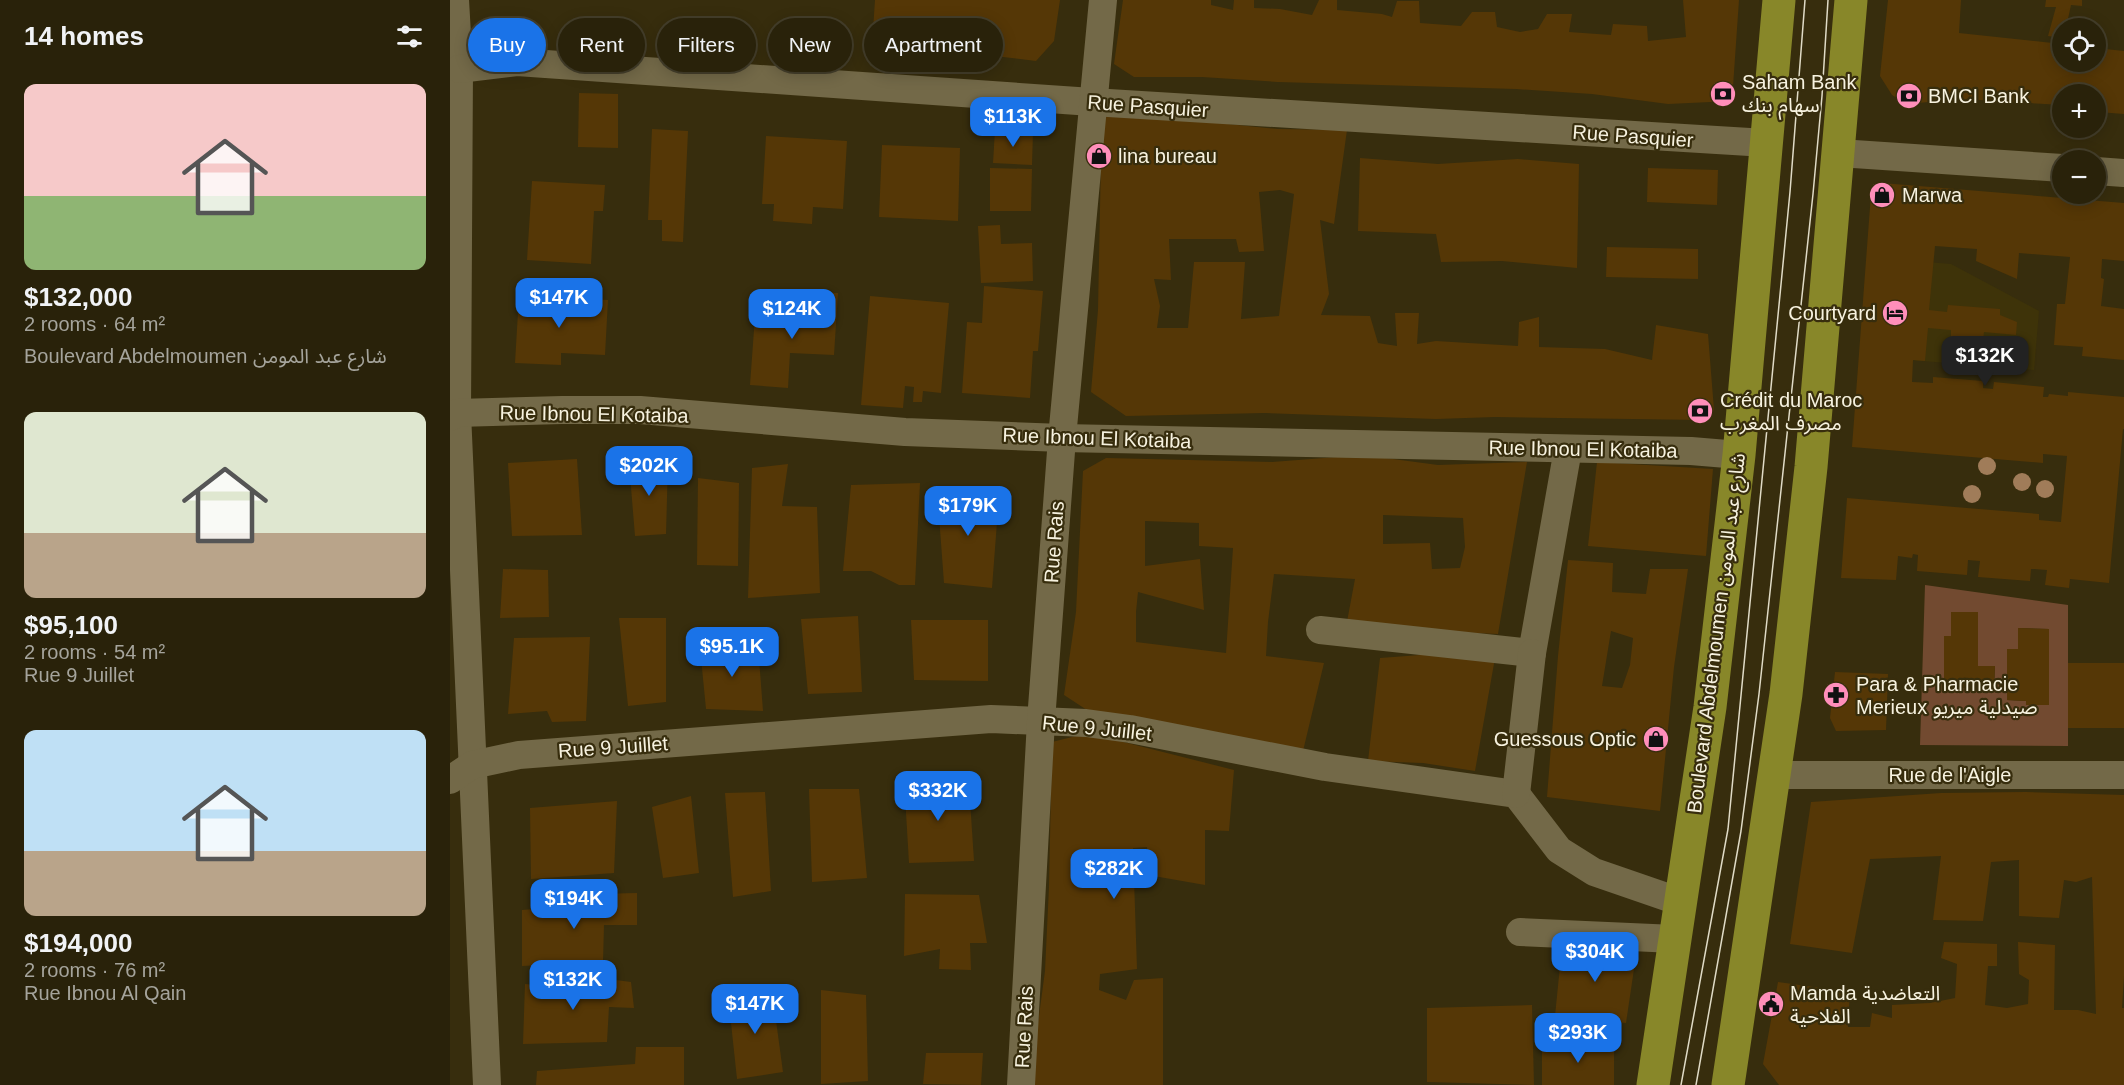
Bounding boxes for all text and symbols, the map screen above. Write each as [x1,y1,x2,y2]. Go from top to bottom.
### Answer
chip: Buy [468,18,546,72]
chip: Rent [558,18,645,72]
chip: Filters [657,18,756,72]
chip: New [768,18,852,72]
chip: Apartment [864,18,1003,72]
map controls [2052,18,2106,204]
button: locate [2052,18,2106,72]
icon: filters [393,20,426,53]
text: 14 homes [24,21,144,51]
place label: Saham Bank سهام بنك [1742,71,1858,120]
bank icon: Saham Bank سهام بنك [1708,79,1738,109]
bank icon: BMCI Bank [1894,81,1924,111]
button: + [2052,84,2106,138]
place label: BMCI Bank [1928,85,2030,107]
street label: Rue Pasquier [1087,91,1210,121]
pin: $113K [971,97,1055,148]
text: $113K [984,105,1042,127]
street label: Rue Pasquier [1572,121,1695,151]
icon: home [171,123,279,231]
shop icon: lina bureau [1084,141,1114,171]
place label: lina bureau [1118,145,1217,167]
button: − [2052,150,2106,204]
shop icon: Marwa [1867,180,1897,210]
place label: Marwa [1902,184,1963,206]
pin: $147K [517,278,601,329]
text: $132,000 [24,282,132,312]
text: $147K [530,286,588,308]
pin: $124K [750,289,834,340]
text: $124K [763,297,821,319]
hotel icon: Courtyard [1880,298,1910,328]
place label: Courtyard [1788,302,1876,324]
text: 2 rooms · 64 m² [24,313,165,335]
pin: $132K [1943,336,2027,387]
text: $132K [1956,344,2014,366]
text: Boulevard Abdelmoumen شارع عبد المومن [24,345,387,367]
place label: Crédit du Maroc مصرف المغرب [1720,389,1862,435]
bank icon: Crédit du Maroc مصرف المغرب [1685,396,1715,426]
street label: Rue Ibnou El Kotaiba [499,401,690,427]
street label: Rue Ibnou El Kotaiba [1002,424,1193,452]
street label: Rue Ibnou El Kotaiba [1488,436,1679,462]
pin: $202K [607,446,691,497]
icon: home [171,451,279,559]
street label: Boulevard Abdelmoumen شارع عبد المومن [1683,452,1753,815]
text: $202K [620,454,678,476]
pin: $179K [926,486,1010,537]
text: $179K [939,494,997,516]
street label: Rue Rais [1040,500,1068,584]
text: $95,100 [24,610,118,640]
pin: $95.1K [683,627,781,678]
text: $95.1K [700,635,764,657]
text: 2 rooms · 54 m² [24,641,165,663]
text: Rue 9 Juillet [24,664,134,686]
place label: Para & Pharmacie Merieux صيدلية ميريو [1856,673,2038,719]
pharmacy icon: Para & Pharmacie Merieux صيدلية ميريو [1821,680,1851,710]
street label: Rue 9 Juillet [1041,711,1153,745]
shop icon: Guessous Optic [1641,724,1671,754]
place label: Guessous Optic [1494,728,1636,750]
street label: Rue 9 Juillet [557,732,669,762]
street label: Rue de l'Aigle [1889,764,2011,786]
icon: home [171,769,279,877]
pin: $332K [896,771,980,822]
text: $332K [909,779,967,801]
pin: $282K [1072,849,1156,900]
text: $282K [1085,857,1143,879]
pin: $194K [532,879,616,930]
text: $194K [545,887,603,909]
text: $194,000 [24,928,132,958]
pin: $304K [1553,932,1637,983]
text: $304K [1566,940,1624,962]
text: 2 rooms · 76 m² [24,959,165,981]
pin: $132K [531,960,615,1011]
text: $132K [544,968,602,990]
text: Rue Ibnou Al Qain [24,982,186,1004]
place label: Mamda التعاضدية الفلاحية [1790,982,1940,1027]
pin: $147K [713,984,797,1035]
street label: Rue Rais [1011,985,1037,1069]
public building icon: Mamda التعاضدية الفلاحية [1756,989,1786,1019]
text: $147K [726,992,784,1014]
pin: $293K [1536,1013,1620,1064]
text: $293K [1549,1021,1607,1043]

